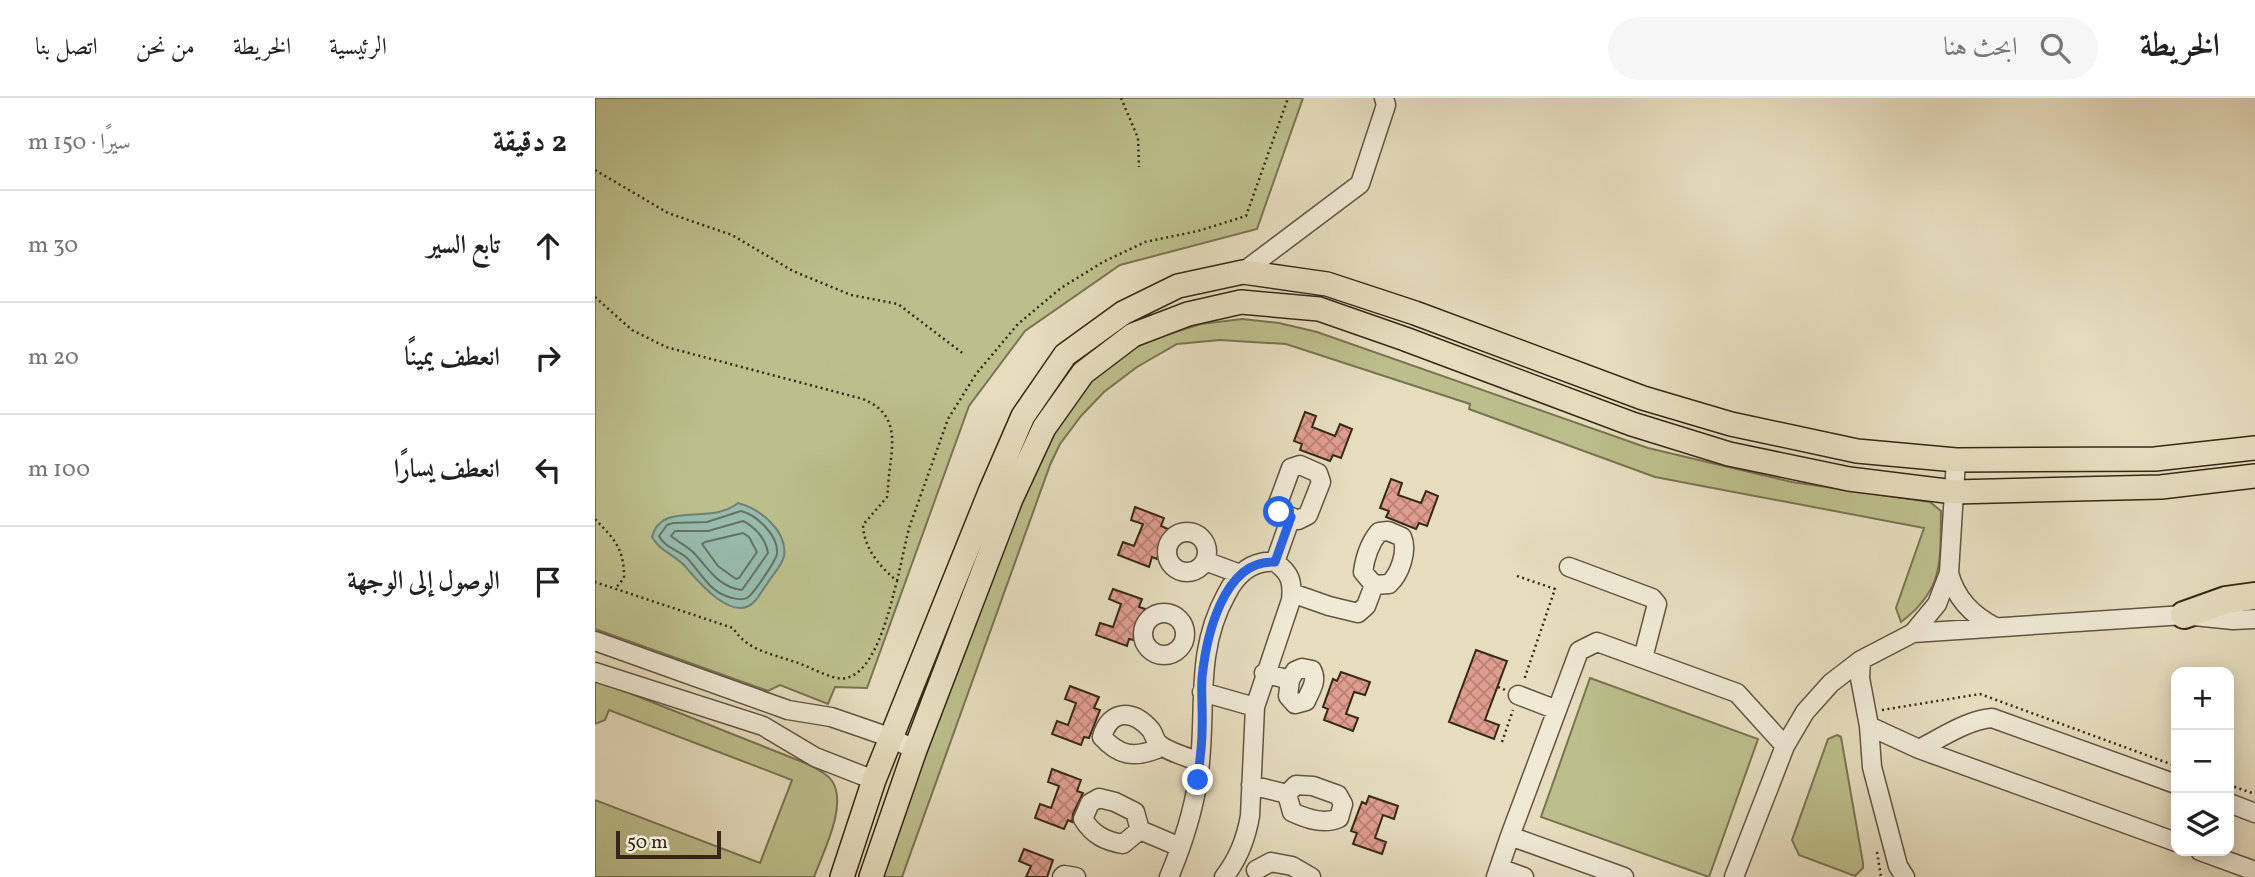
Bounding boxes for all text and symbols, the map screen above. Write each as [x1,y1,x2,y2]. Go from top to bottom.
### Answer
search box [1608,17,2098,80]
text: الخريطة [2140,25,2220,71]
icon: search [2036,29,2074,67]
text: ابحث هنا [1943,30,2018,66]
text: اتصل بنا [35,31,98,65]
text: من نحن [136,31,195,65]
text: الخريطة [233,31,291,65]
text: الرئيسية [329,31,387,65]
text: 2 دقيقة [493,122,567,164]
text: سيرًا · 150 m [28,127,131,159]
icon: ahead [529,227,567,265]
text: تابع السير [427,228,500,264]
text: 30 m [28,230,78,262]
icon: right [529,339,567,377]
text: انعطف يمينًا [404,340,500,376]
text: 20 m [28,342,79,374]
icon: left [529,451,567,489]
text: انعطف يسارًا [394,452,500,488]
text: 100 m [28,454,90,486]
route start [1263,496,1294,527]
icon: arrive [529,563,567,601]
text: الوصول إلى الوجهة [347,564,500,600]
map controls [2171,667,2234,856]
button: + [2171,667,2234,730]
button: − [2171,730,2234,793]
route end [1182,764,1213,795]
button: layers [2171,793,2234,856]
scale bar [616,828,721,860]
text: 50 m [627,830,668,856]

